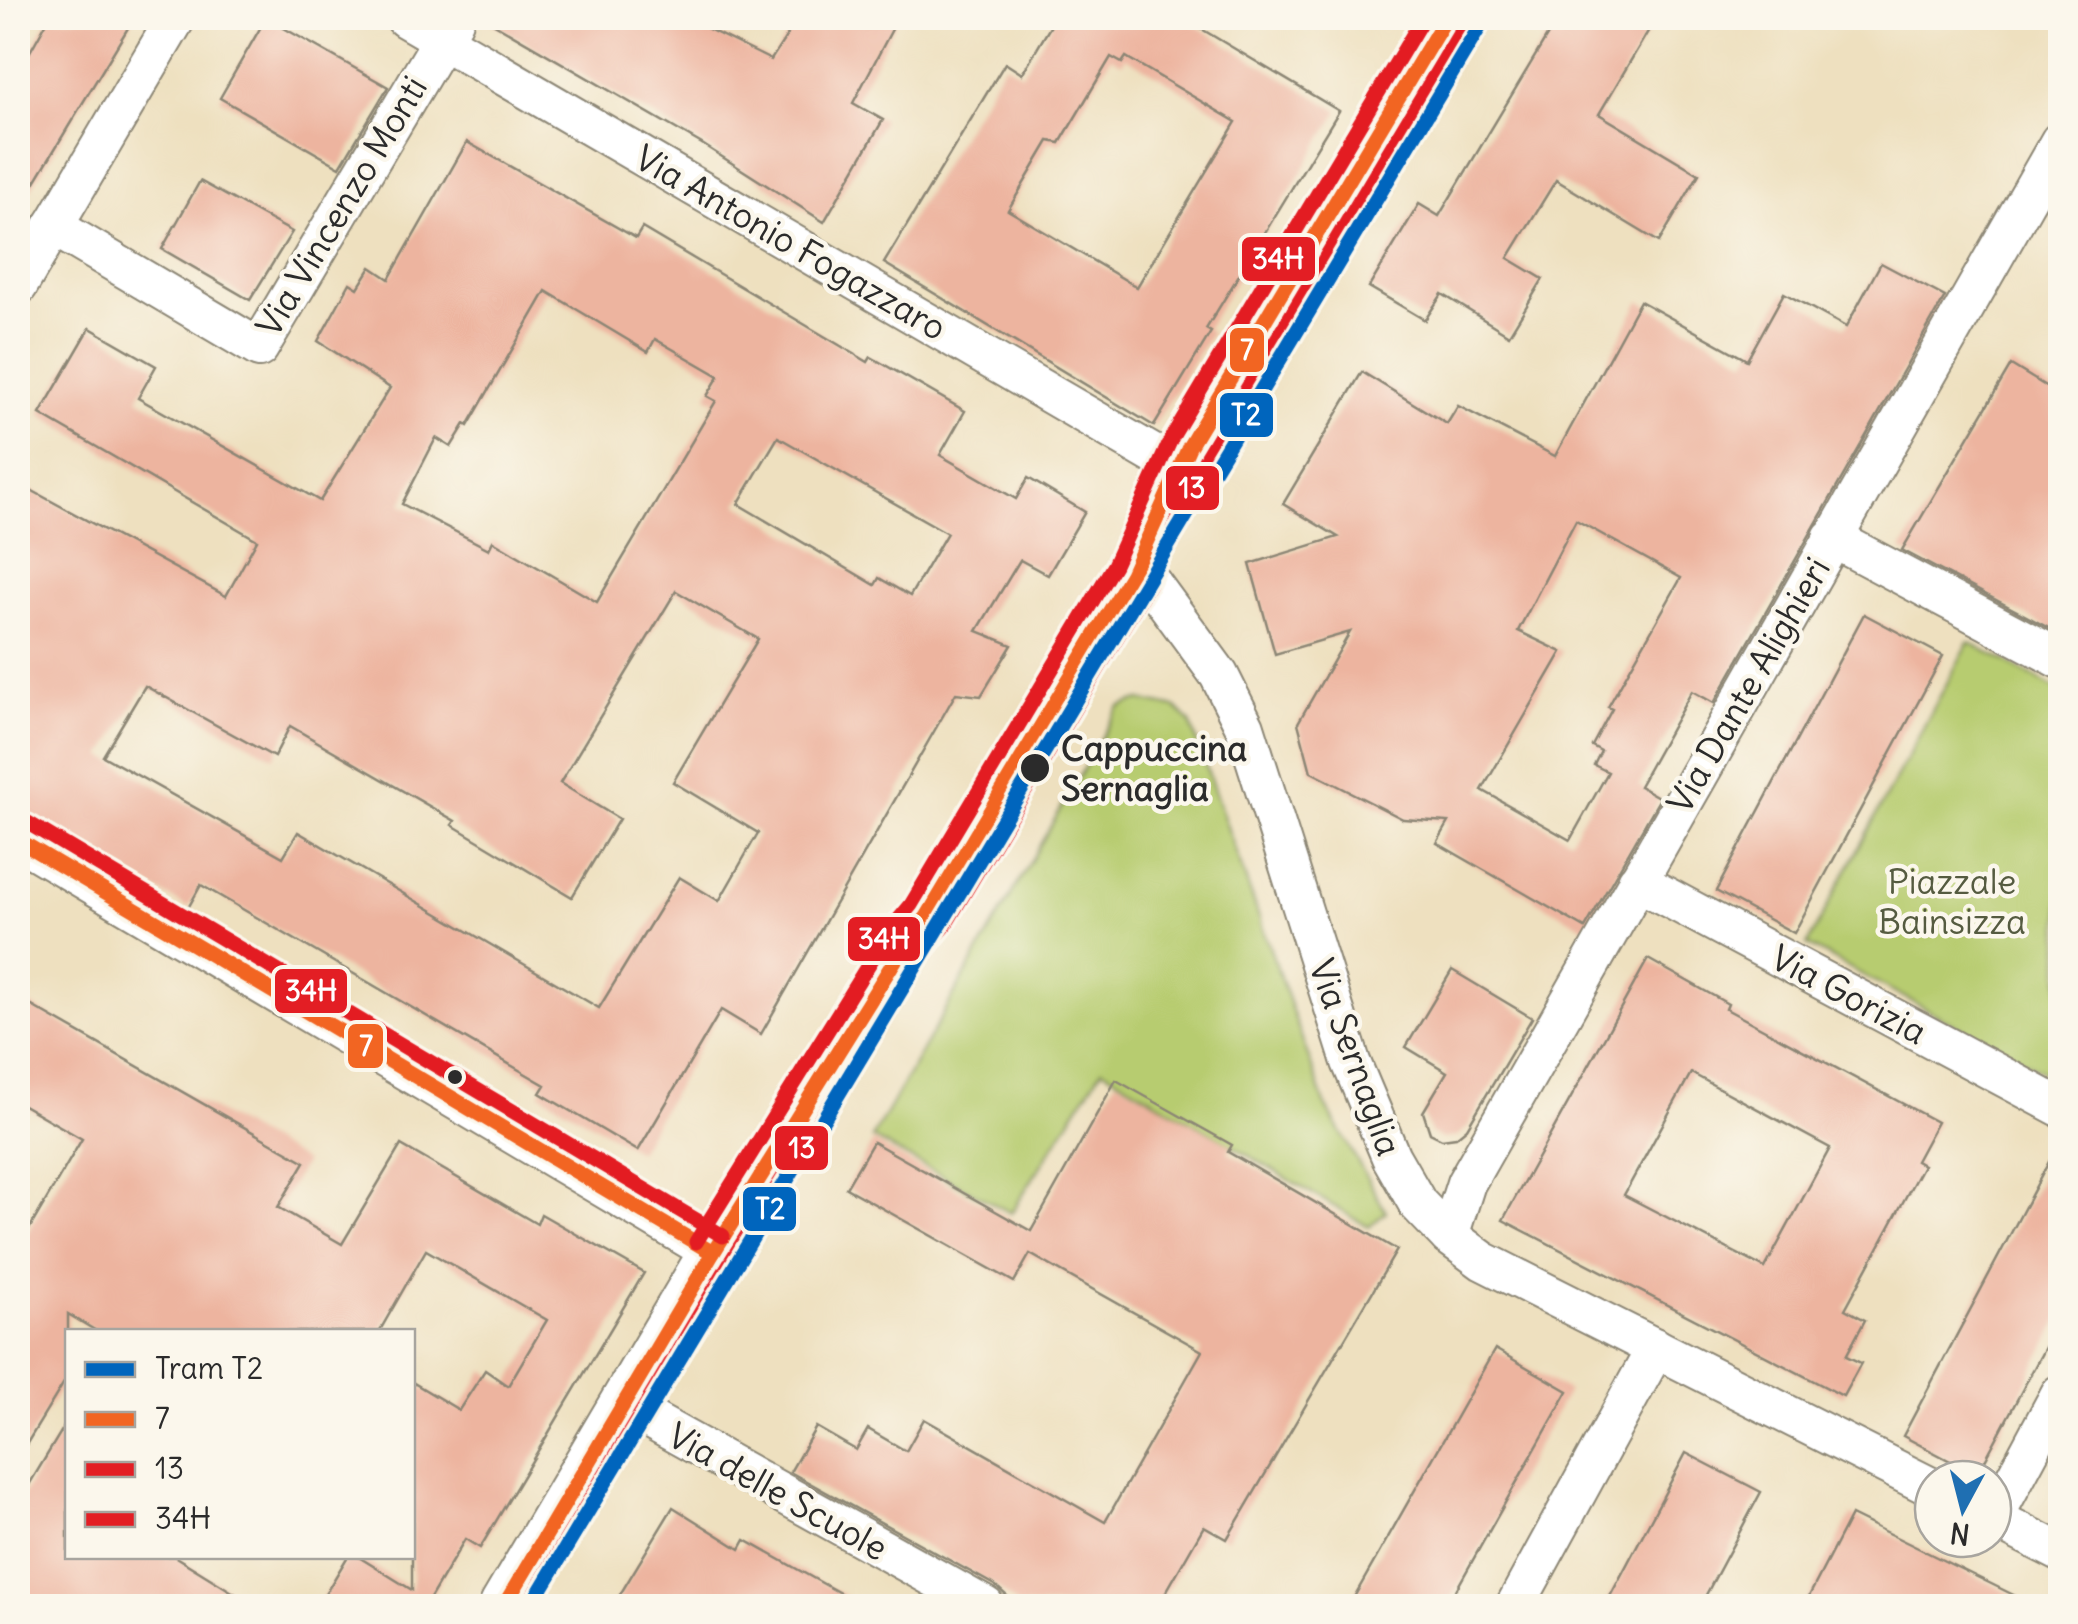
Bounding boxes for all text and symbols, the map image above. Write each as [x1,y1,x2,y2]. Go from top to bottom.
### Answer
street label: Via Vincenzo Monti [246,68,436,344]
street label: Via Antonio Fogazzaro [627,135,955,349]
line badge: 34H [1240,235,1317,283]
text: 34H [1252,241,1304,277]
line badge: 7 [1228,326,1266,374]
text: 7 [1240,332,1254,368]
line badge: T2 [1218,391,1275,439]
text: T2 [1231,397,1261,433]
line badge: 13 [1164,464,1221,512]
text: 13 [1178,470,1206,506]
street label: Via Dante Alighieri [1657,549,1839,821]
place label: Cappuccina Sernaglia [1061,726,1247,810]
marker: Cappuccina Sernaglia [1018,751,1052,785]
park label: Piazzale Bainsizza [1878,859,2026,943]
line badge: 34H [846,915,922,963]
text: 34H [858,921,910,957]
street label: Via Gorizia [1764,935,1934,1053]
street label: Via Sernaglia [1300,953,1412,1161]
line badge: 34H [273,967,349,1015]
text: 34H [285,973,337,1009]
line badge: 7 [346,1022,385,1070]
text: 7 [359,1028,373,1064]
unlabelled marker [445,1067,465,1087]
line badge: 13 [773,1124,830,1172]
text: 13 [788,1130,816,1166]
line badge: T2 [741,1185,798,1233]
text: T2 [755,1191,785,1227]
legend [65,1329,415,1559]
text: Tram T2 [155,1349,263,1387]
text: 7 [155,1399,170,1437]
street label: Via delle Scuole [661,1413,895,1569]
text: 13 [155,1449,184,1487]
north arrow [1913,1459,2013,1559]
text: 34H [155,1499,211,1537]
text: N [1948,1515,1972,1553]

